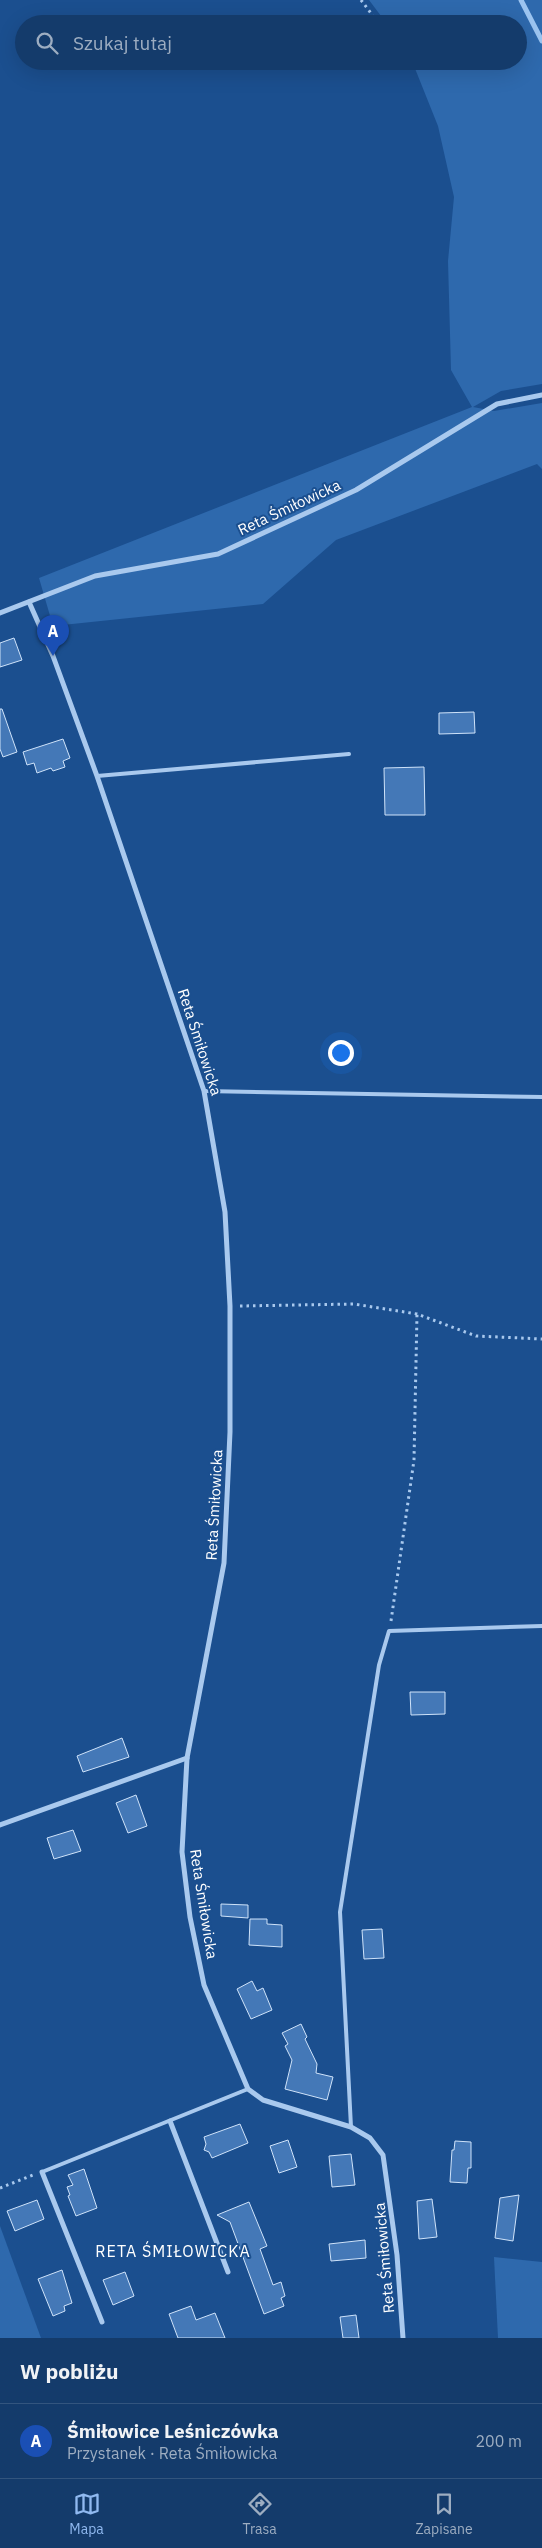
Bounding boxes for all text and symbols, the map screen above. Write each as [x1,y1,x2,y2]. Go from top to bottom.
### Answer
search box [15,15,527,70]
icon: search [33,29,61,57]
text: Szukaj tutaj [73,31,172,55]
street label: Reta Śmiłowicka [235,475,343,539]
pin: A [37,615,69,656]
street label: Reta Śmiłowicka [174,986,226,1098]
your location [328,1040,354,1066]
street label: Reta Śmiłowicka [202,1449,226,1561]
street label: Reta Śmiłowicka [186,1848,222,1960]
street label: Reta Śmiłowicka [370,2202,398,2314]
district label: RETA ŚMIŁOWICKA [95,2240,251,2261]
text: W pobliżu [20,2357,119,2385]
text: Śmiłowice Leśniczówka [67,2419,279,2443]
text: A [31,2431,41,2451]
text: 200 m [475,2431,522,2451]
text: Przystanek · Reta Śmiłowicka [67,2443,277,2463]
tab: Mapa [69,2490,104,2538]
tab: Trasa [243,2490,277,2538]
tab: Zapisane [415,2490,473,2538]

